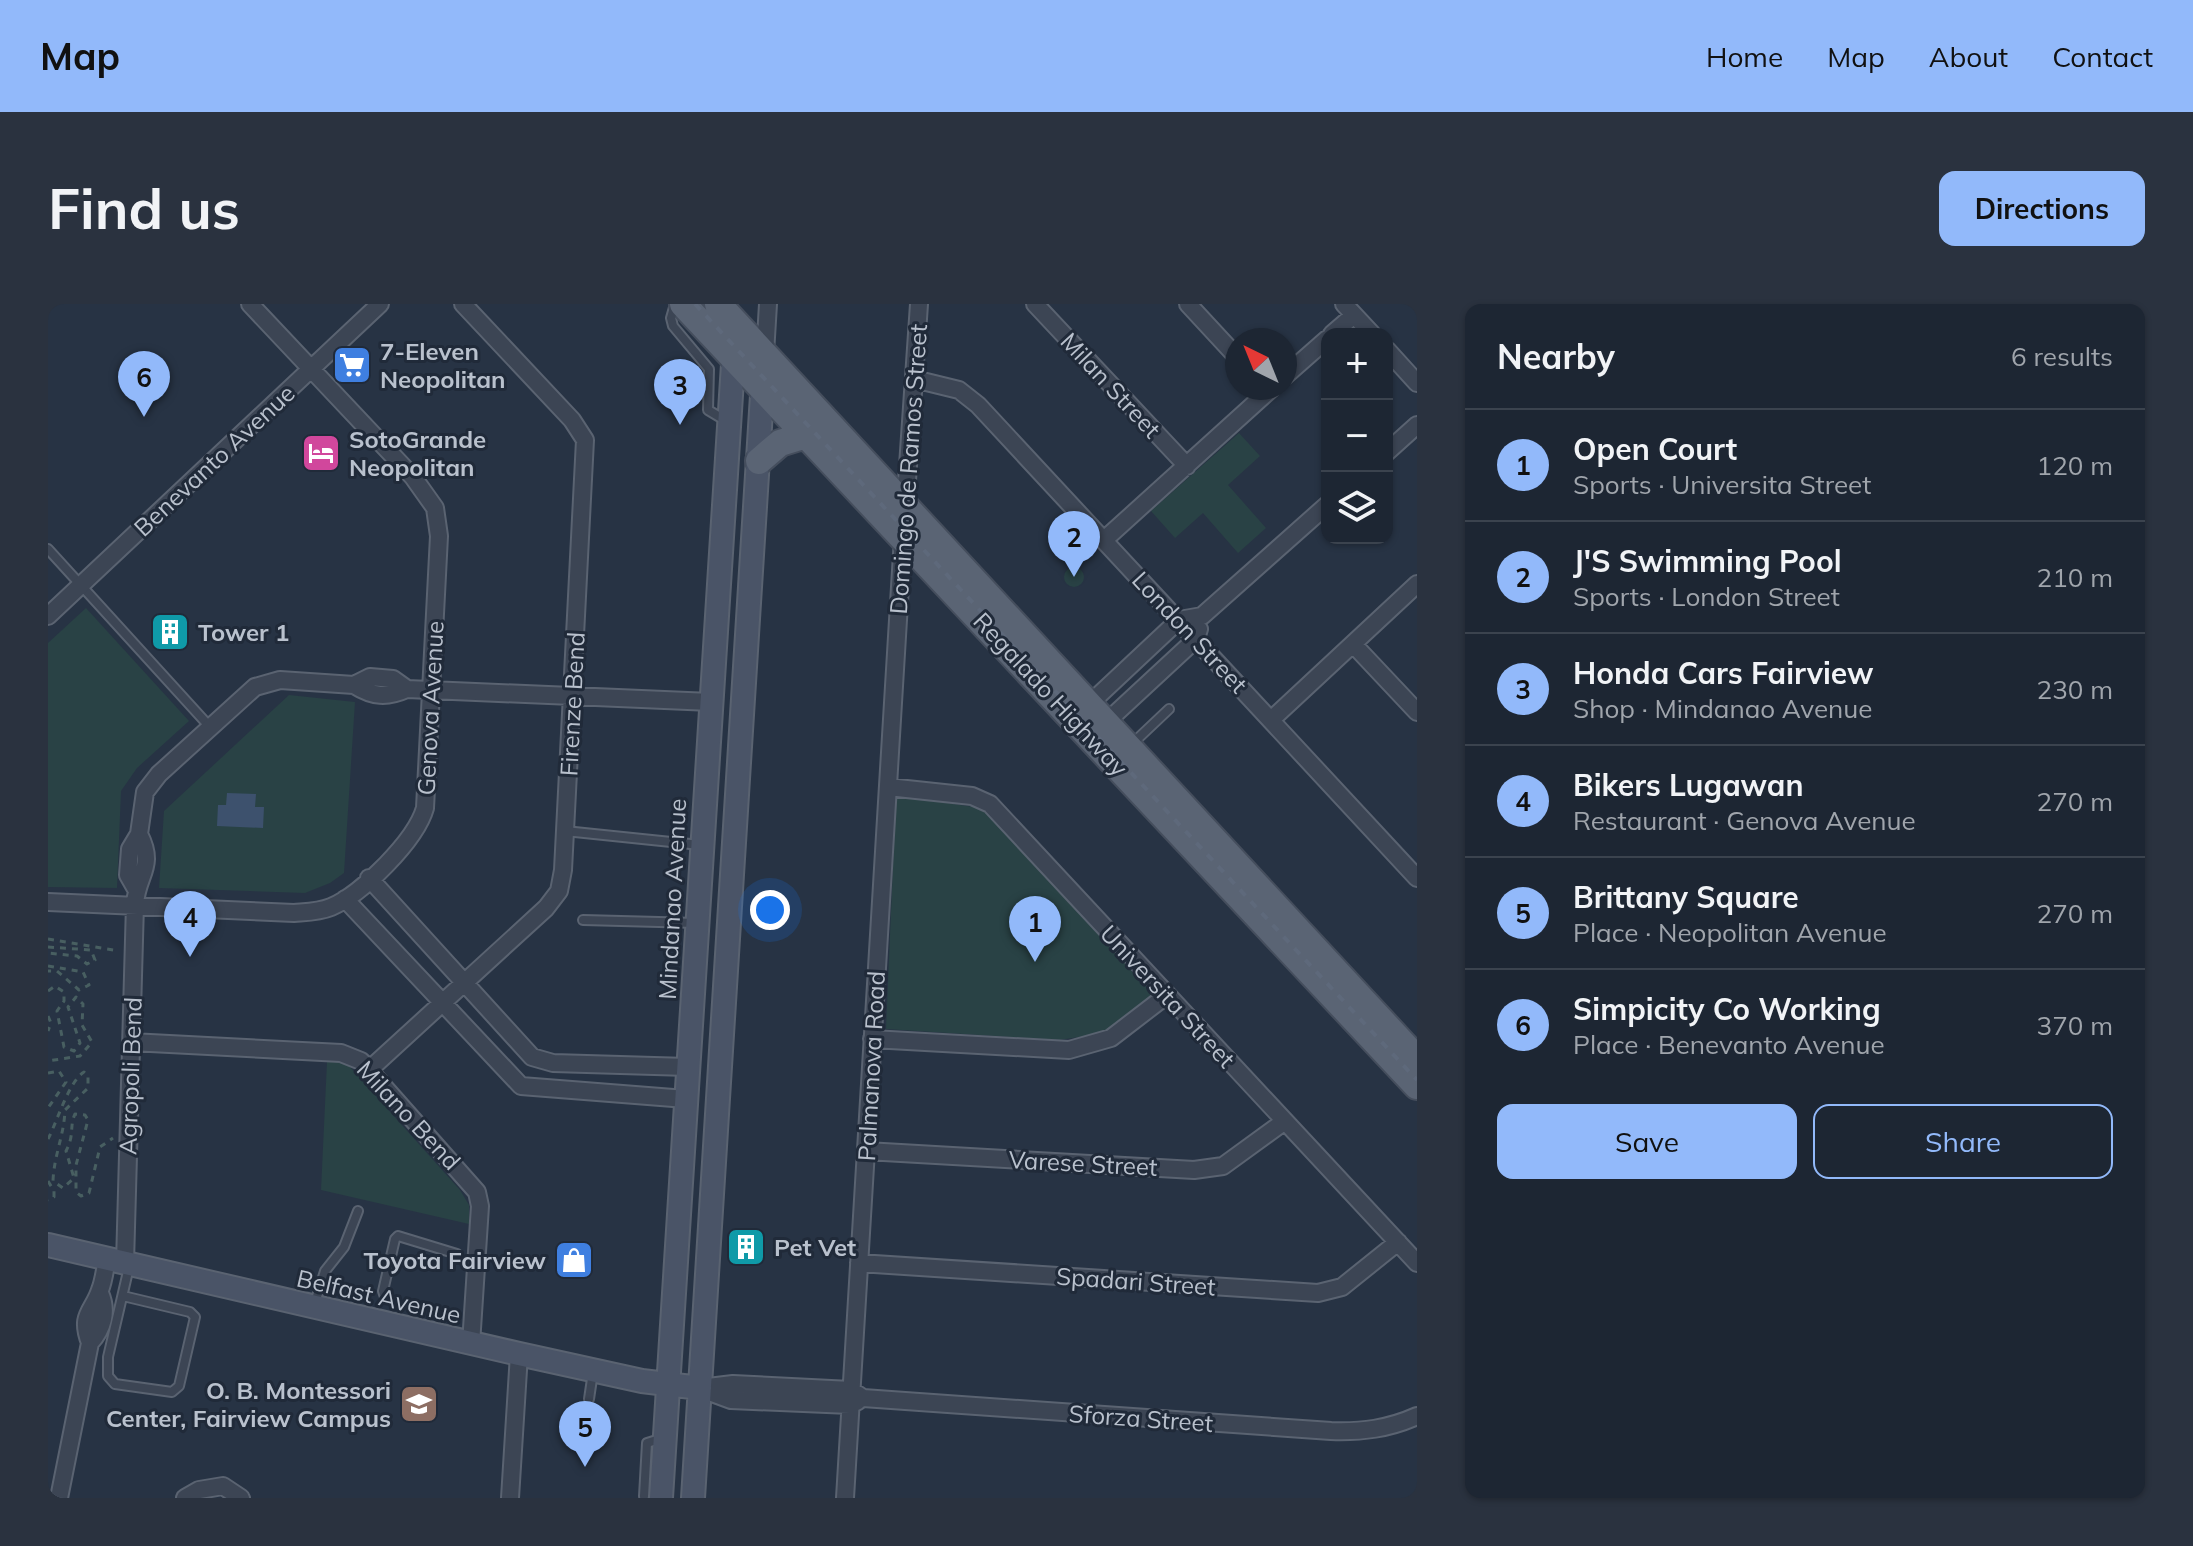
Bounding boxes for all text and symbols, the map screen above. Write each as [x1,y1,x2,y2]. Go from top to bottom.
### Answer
text: Map [40,32,120,80]
text: Home [1706,39,1783,74]
text: Map [1827,39,1885,74]
text: About [1929,39,2008,74]
text: Contact [2052,39,2153,74]
button: Directions [1939,171,2145,246]
text: Find us [48,173,240,243]
street label: Domingo de Ramos Street [883,323,933,615]
street label: Milan Street [1055,326,1167,444]
north arrow [1225,328,1297,400]
map controls [1321,328,1393,544]
button: + [1321,328,1393,400]
text: Nearby [1497,335,1615,378]
place label: 7-Eleven Neopolitan [380,336,506,394]
text: 6 results [2011,340,2113,373]
supermarket icon: 7-Eleven Neopolitan [331,344,373,386]
pin: 6 [118,351,170,417]
pin: 3 [654,359,706,425]
street label: Benevanto Avenue [127,378,301,542]
button: − [1321,400,1393,472]
place label: SotoGrande Neopolitan [349,424,486,482]
text: Open Court [1573,430,1737,468]
hotel icon: SotoGrande Neopolitan [300,432,342,474]
text: 1 [1515,449,1531,482]
text: 120 m [2037,449,2113,482]
text: Sports · Universita Street [1573,468,1871,501]
button: layers [1321,472,1393,544]
pin: 2 [1048,511,1100,577]
text: J'S Swimming Pool [1573,542,1841,580]
text: 2 [1515,561,1531,594]
text: 210 m [2037,561,2113,594]
street label: London Street [1126,565,1254,699]
text: Sports · London Street [1573,580,1840,613]
street label: Regalado Highway [967,606,1135,782]
building icon: Tower 1 [149,611,191,653]
place label: Tower 1 [198,617,289,647]
street label: Genova Avenue [410,620,450,796]
street label: Firenze Bend [553,631,591,777]
text: Honda Cars Fairview [1573,654,1874,692]
text: 3 [1515,673,1531,706]
text: 230 m [2037,673,2113,706]
text: Shop · Mindanao Avenue [1573,692,1872,725]
text: Bikers Lugawan [1573,766,1804,804]
text: 4 [1515,785,1531,818]
text: 270 m [2037,785,2113,818]
street label: Mindanao Avenue [652,798,692,1000]
text: Restaurant · Genova Avenue [1573,804,1916,837]
text: Brittany Square [1573,878,1799,916]
your location [750,890,790,930]
pin: 4 [164,891,216,957]
pin: 1 [1009,896,1061,962]
text: 5 [1515,897,1531,930]
text: 270 m [2037,897,2113,930]
text: Place · Neopolitan Avenue [1573,916,1887,949]
street label: Universita Street [1094,918,1242,1074]
street label: Palmanova Road [851,970,891,1162]
text: Simpicity Co Working [1573,990,1881,1028]
street label: Agropoli Bend [112,997,148,1155]
text: 6 [1515,1009,1531,1042]
text: 370 m [2037,1009,2113,1042]
text: Place · Benevanto Avenue [1573,1028,1885,1061]
street label: Milano Bend [351,1054,467,1176]
button: Save [1497,1104,1797,1179]
button: Share [1813,1104,2113,1179]
street label: Varese Street [1008,1144,1158,1182]
building icon: Pet Vet [725,1226,767,1268]
place label: Pet Vet [774,1232,856,1262]
shop icon: Toyota Fairview [553,1239,595,1281]
place label: Toyota Fairview [364,1245,546,1275]
street label: Spadari Street [1055,1260,1217,1302]
street label: Belfast Avenue [294,1263,464,1329]
place label: O. B. Montessori Center, Fairview Campus [106,1375,391,1433]
school or university icon: O. B. Montessori Center, Fairview Campus [398,1383,440,1425]
street label: Sforza Street [1068,1398,1214,1438]
pin: 5 [559,1401,611,1467]

